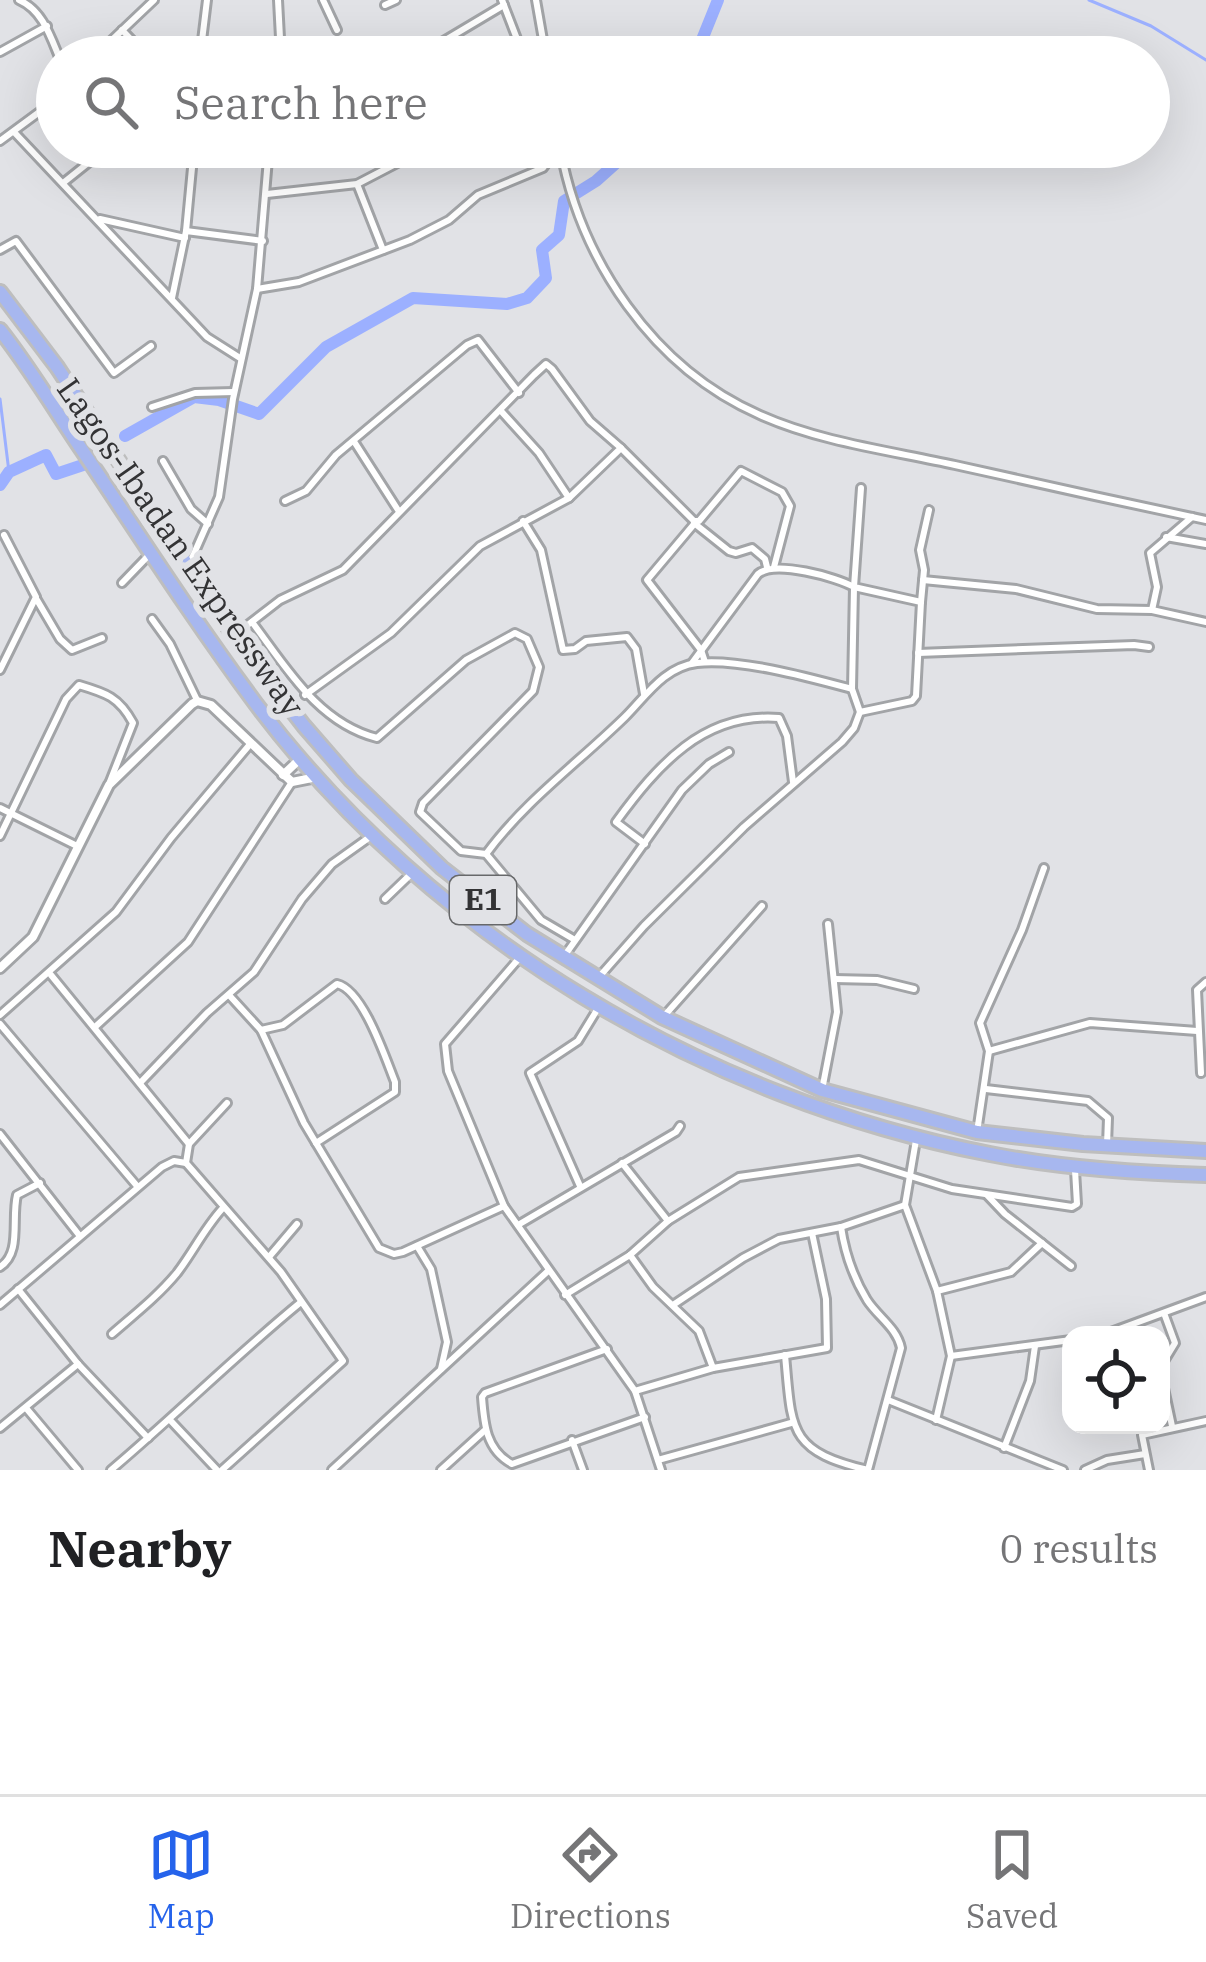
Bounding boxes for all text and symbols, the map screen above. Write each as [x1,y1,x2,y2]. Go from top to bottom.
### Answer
search box [36,36,1170,168]
icon: search [78,69,144,135]
text: Search here [174,73,428,131]
street label: Lagos-Ibadan Expressway [48,369,315,725]
road number: E1 [450,876,516,924]
map controls [1062,1326,1170,1434]
button: locate [1062,1326,1170,1434]
text: Nearby [48,1515,232,1581]
text: 0 results [1000,1523,1158,1574]
tab: Map [148,1822,215,1937]
tab: Directions [510,1822,671,1937]
tab: Saved [966,1822,1058,1937]

